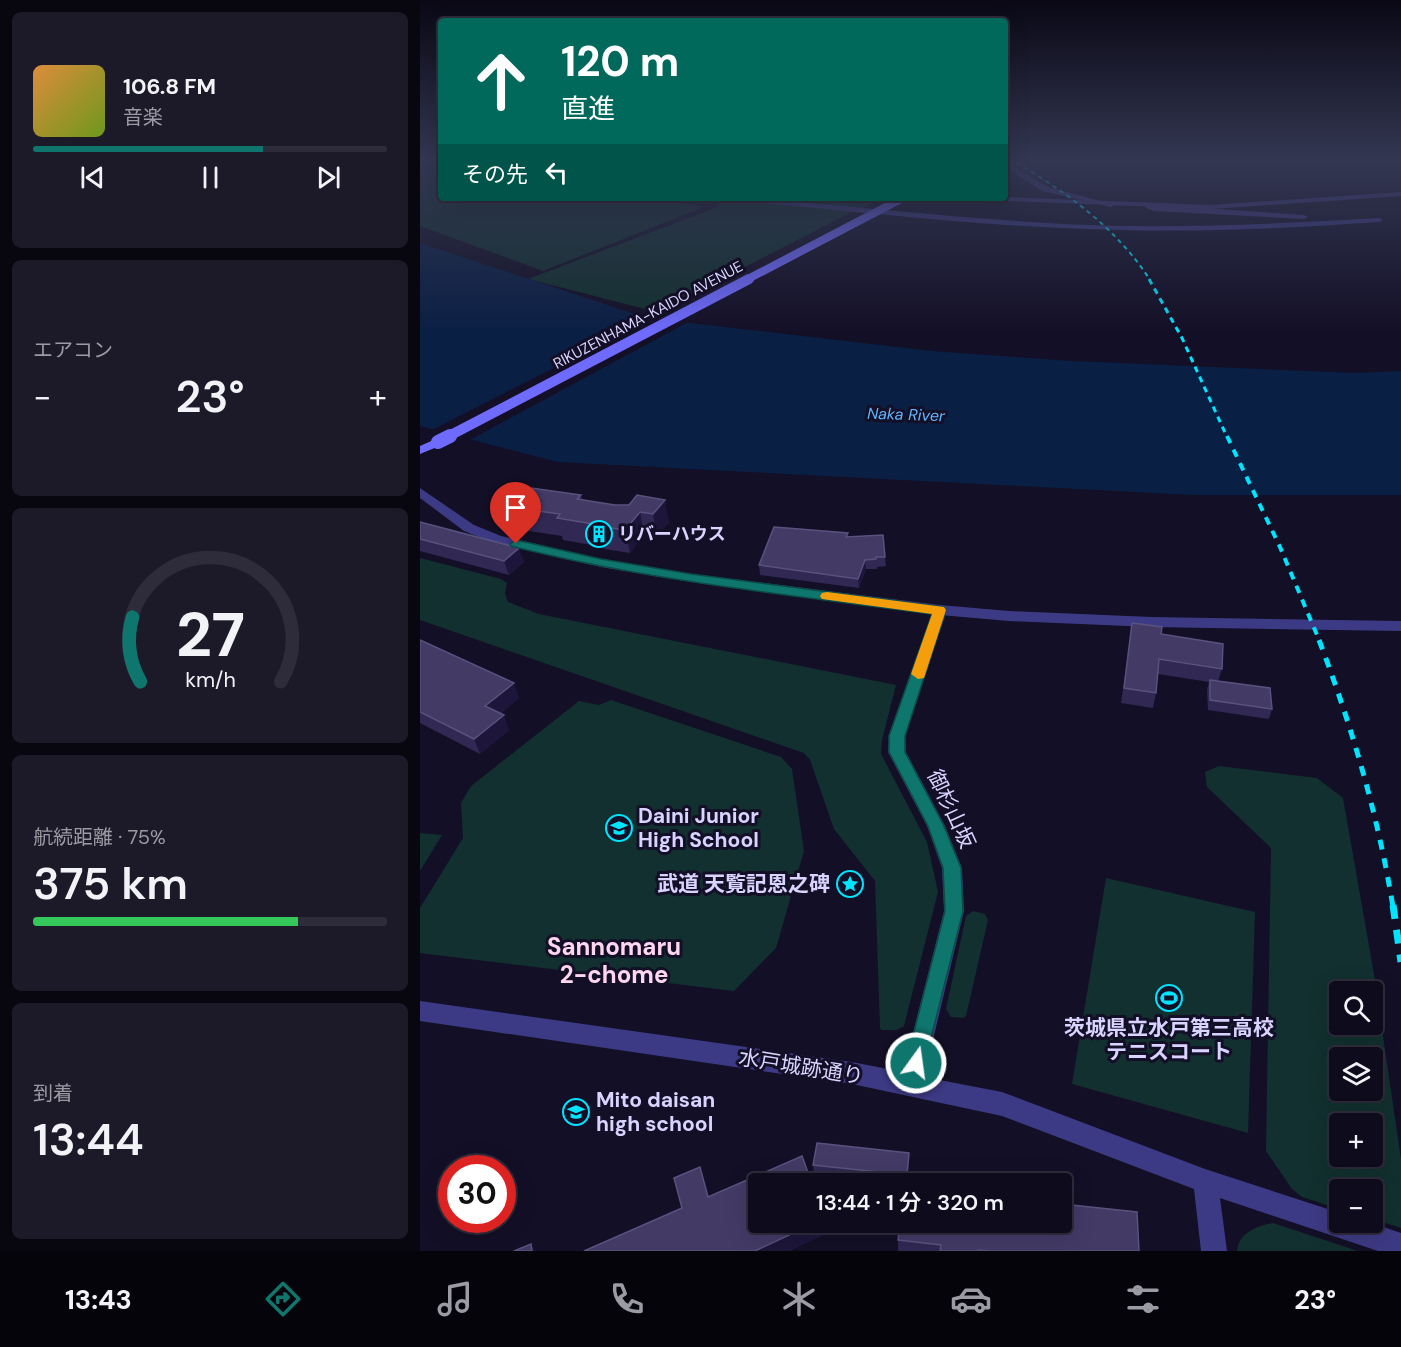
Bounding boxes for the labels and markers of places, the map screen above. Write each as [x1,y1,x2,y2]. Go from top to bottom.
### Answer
pin [490,482,541,544]
building icon: リバーハウス [584,519,614,549]
place label: リバーハウス [618,522,726,546]
place label: Daini Junior High School [638,802,759,854]
school or university icon: Daini Junior High School [604,813,634,843]
place icon: 武道 天覧記恩之碑 [835,869,865,899]
place label: 武道 天覧記恩之碑 [657,870,830,898]
sports icon: 茨城県立水戸第三高校 テニスコート [1154,983,1184,1013]
place label: 茨城県立水戸第三高校 テニスコート [1064,1014,1274,1066]
place label: Mito daisan high school [596,1086,715,1138]
school or university icon: Mito daisan high school [561,1097,591,1127]

